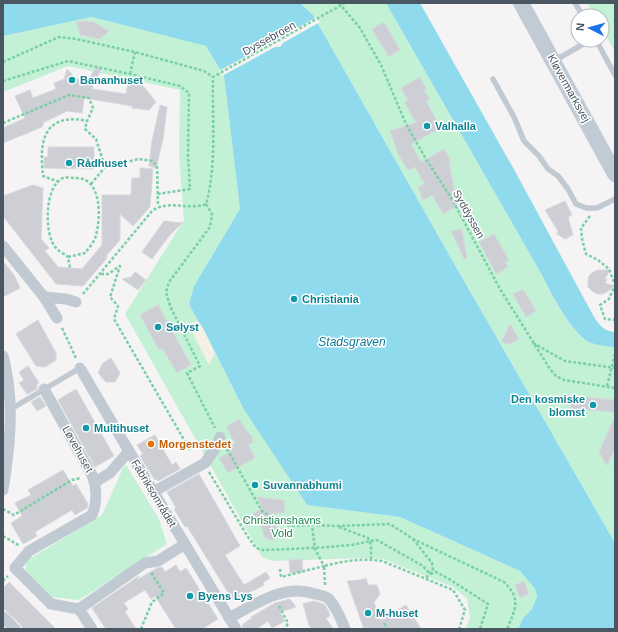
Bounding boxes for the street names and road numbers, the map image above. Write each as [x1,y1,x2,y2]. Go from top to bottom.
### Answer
street label: Dyssebroen [240,19,298,57]
street label: Kløvermarksvej [545,52,593,124]
street label: Syddyssen [451,188,487,240]
street label: Løvehuset [60,424,96,474]
street label: Fabriksområdet [129,457,179,529]

